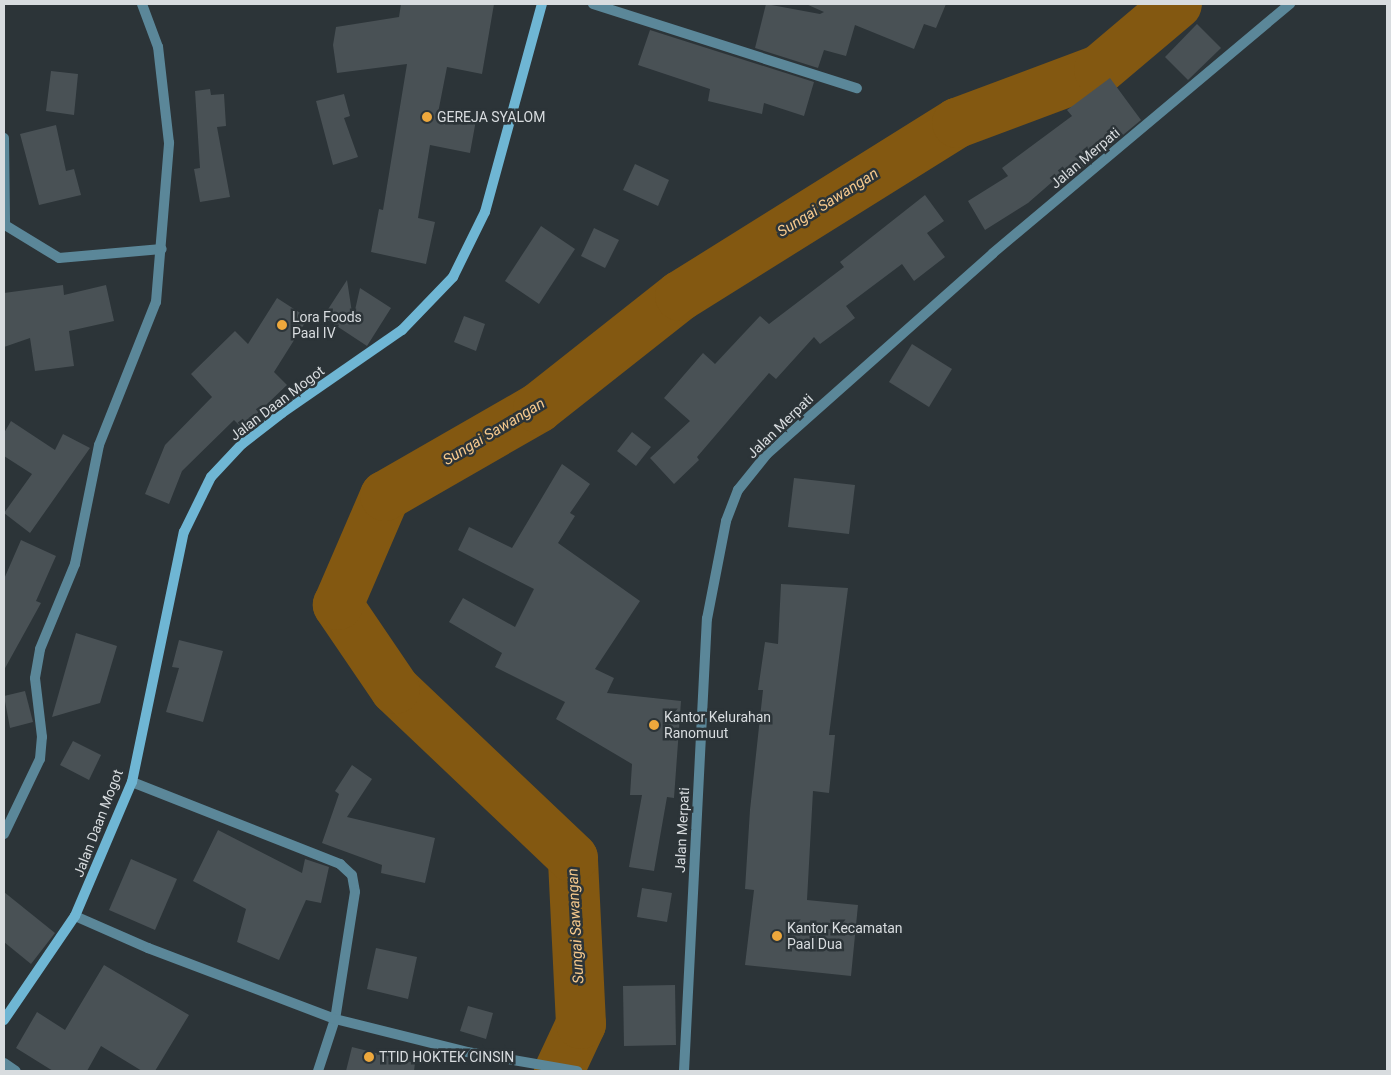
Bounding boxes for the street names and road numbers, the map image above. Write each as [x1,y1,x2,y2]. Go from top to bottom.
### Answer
street label: Jalan Merpati [1047,124,1123,192]
street label: Jalan Daan Mogot [226,362,328,444]
street label: Jalan Merpati [743,390,817,462]
street label: Jalan Daan Mogot [70,767,126,879]
street label: Jalan Merpati [671,787,693,873]

